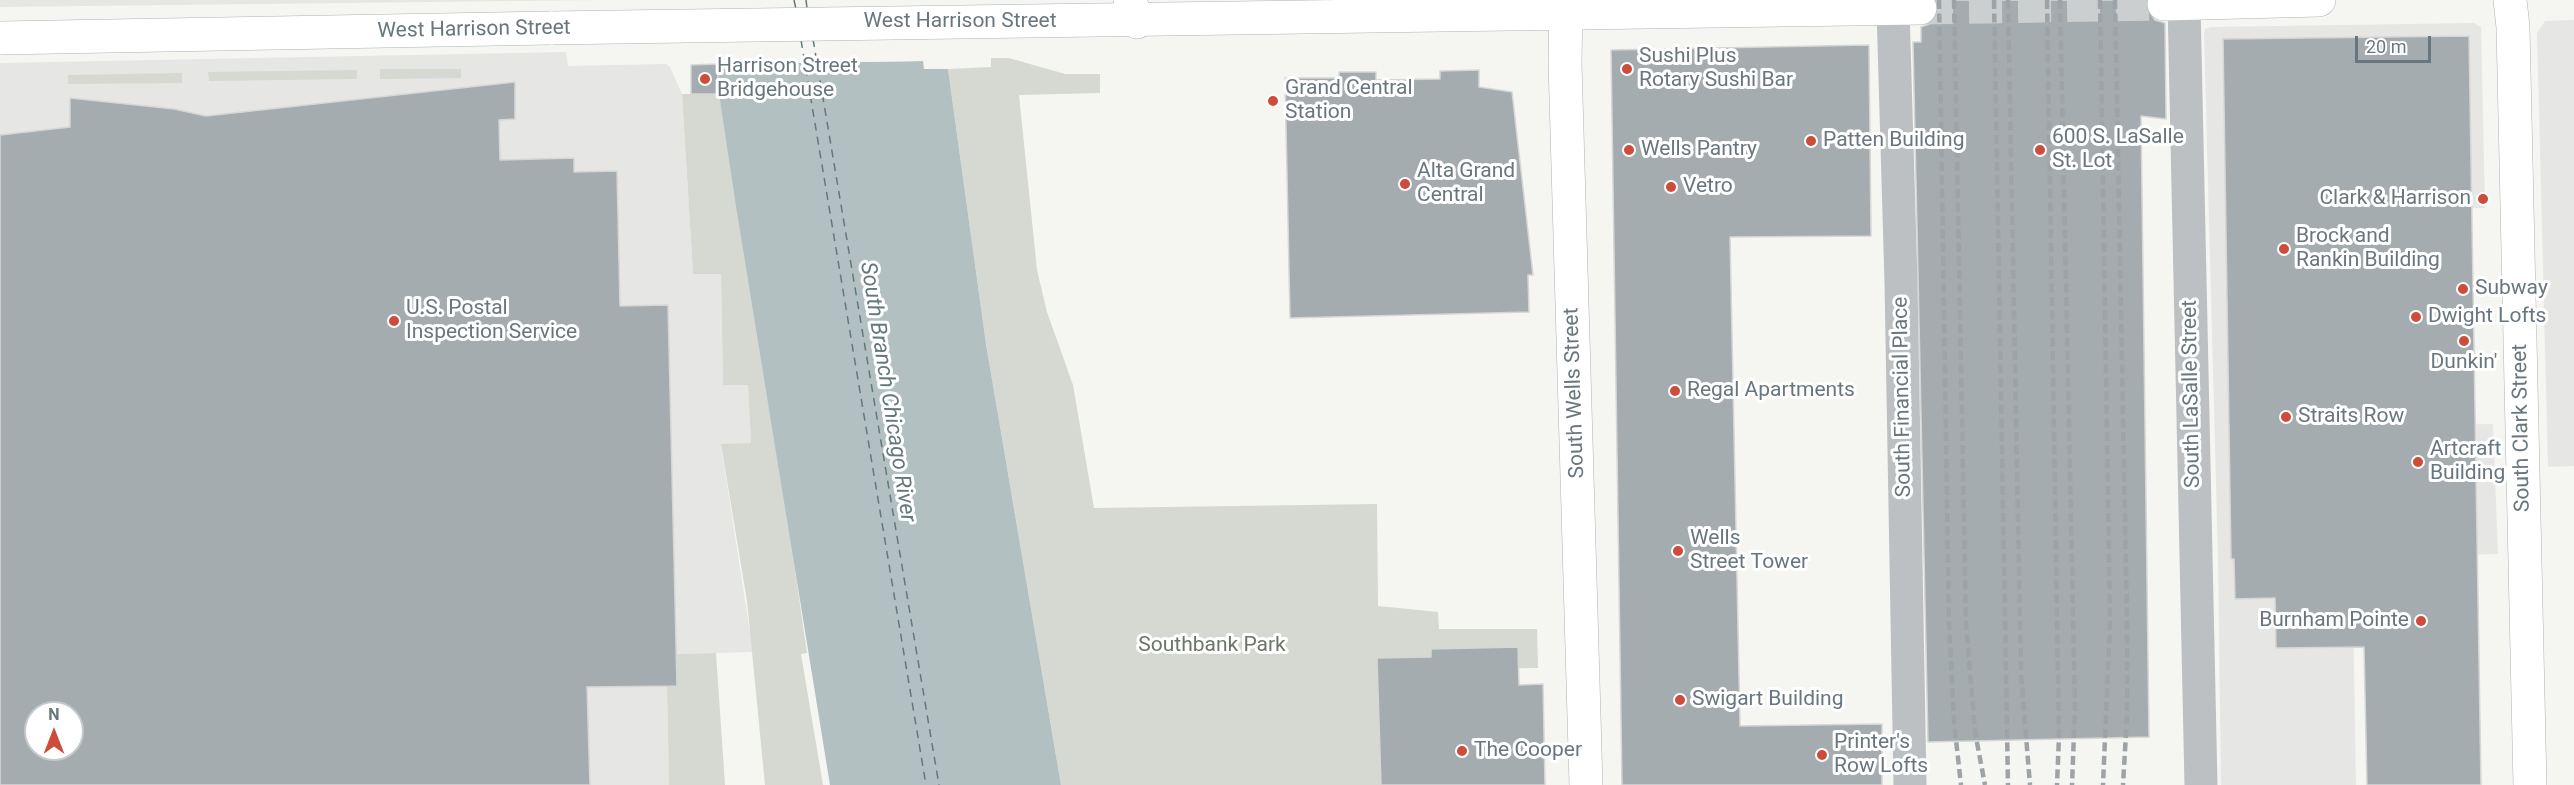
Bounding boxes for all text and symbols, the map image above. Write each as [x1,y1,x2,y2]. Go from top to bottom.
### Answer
street label: West Harrison Street [863,9,1057,35]
street label: West Harrison Street [377,16,571,44]
scale bar [2358,24,2434,62]
text: 20 m [2366,36,2406,57]
place label: Sushi Plus Rotary Sushi Bar [1639,44,1793,94]
place label: Harrison Street Bridgehouse [717,54,858,104]
marker: Sushi Plus Rotary Sushi Bar [1620,62,1634,76]
marker: Harrison Street Bridgehouse [698,72,712,86]
place label: Grand Central Station [1285,76,1413,126]
marker: Grand Central Station [1266,94,1280,108]
place label: 600 S. LaSalle St. Lot [2052,125,2184,175]
place label: Patten Building [1823,128,1964,154]
marker: Patten Building [1804,134,1818,148]
place label: Wells Pantry [1641,137,1757,163]
marker: Wells Pantry [1622,143,1636,157]
marker: 600 S. LaSalle St. Lot [2033,143,2047,157]
place label: Alta Grand Central [1417,159,1515,209]
place label: Vetro [1683,174,1733,200]
marker: Alta Grand Central [1398,177,1412,191]
marker: Vetro [1664,180,1678,194]
place label: Clark & Harrison [2319,186,2471,212]
marker: Clark & Harrison [2476,192,2490,206]
place label: Brock and Rankin Building [2296,224,2440,274]
marker: Brock and Rankin Building [2277,242,2291,256]
water label: South Branch Chicago River [853,260,921,524]
place label: Subway [2475,276,2548,302]
marker: Subway [2456,282,2470,296]
place label: U.S. Postal Inspection Service [406,296,577,346]
street label: South Financial Place [1889,296,1917,498]
street label: South LaSalle Street [2178,300,2206,488]
place label: Dwight Lofts [2428,304,2546,330]
street label: South Wells Street [1559,307,1591,479]
marker: Dwight Lofts [2409,310,2423,324]
marker: U.S. Postal Inspection Service [387,314,401,328]
marker: Dunkin' [2457,334,2471,348]
street label: South Clark Street [2508,344,2536,512]
place label: Dunkin' [2431,350,2497,376]
place label: Regal Apartments [1687,378,1855,404]
marker: Regal Apartments [1668,384,1682,398]
place label: Straits Row [2298,404,2404,430]
marker: Straits Row [2279,410,2293,424]
place label: Artcraft Building [2430,437,2505,487]
marker: Artcraft Building [2411,455,2425,469]
place label: Wells Street Tower [1690,526,1808,576]
marker: Wells Street Tower [1671,544,1685,558]
place label: Burnham Pointe [2259,608,2409,634]
marker: Burnham Pointe [2414,614,2428,628]
park label: Southbank Park [1138,633,1286,659]
place label: Swigart Building [1692,687,1843,713]
marker: Swigart Building [1673,693,1687,707]
north arrow [24,701,84,761]
text: N [48,705,60,724]
place label: Printer's Row Lofts [1834,730,1928,780]
place label: The Cooper [1474,738,1582,764]
marker: The Cooper [1455,744,1469,758]
marker: Printer's Row Lofts [1815,748,1829,762]

